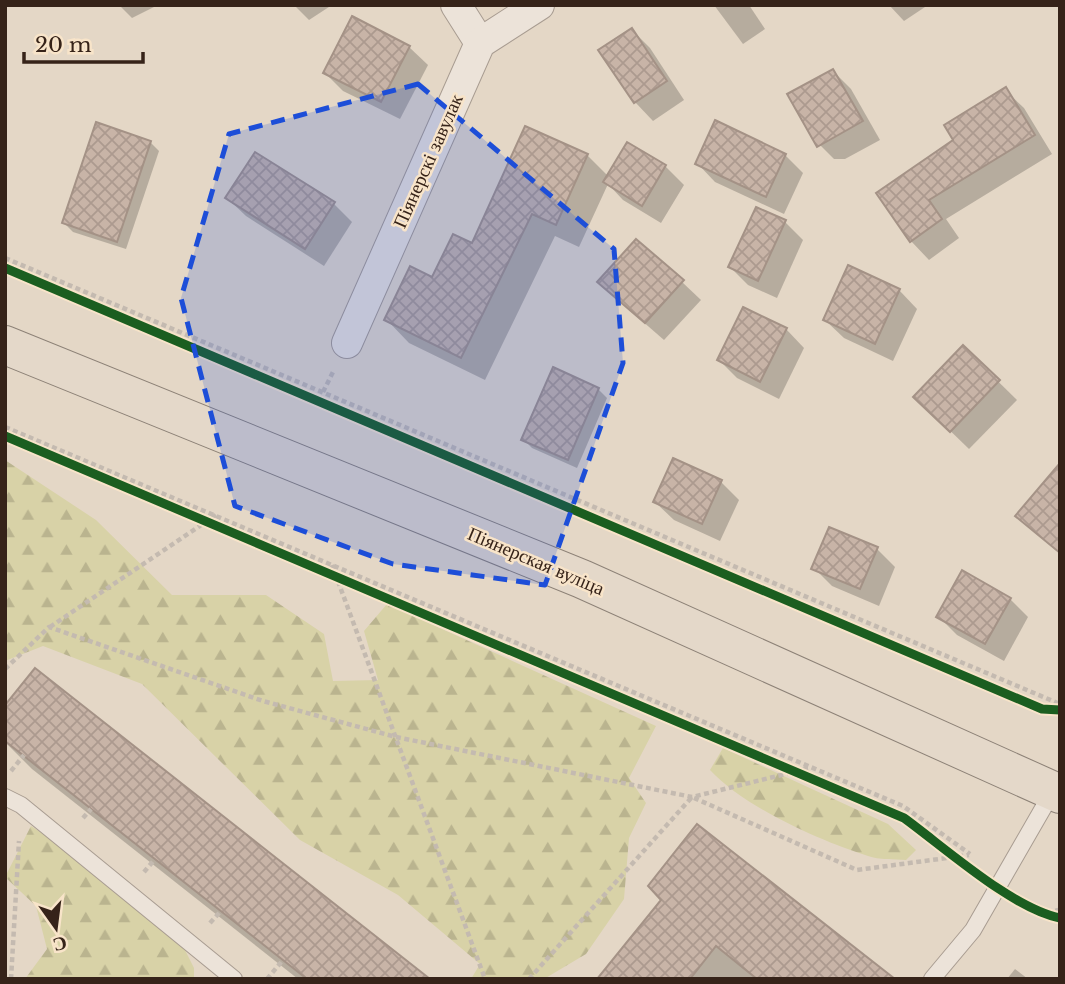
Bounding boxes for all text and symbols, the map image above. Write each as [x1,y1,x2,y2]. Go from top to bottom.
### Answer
scale bar [24,21,144,65]
text: 20 m [35,32,92,58]
street label: Піянерскі завулак [388,90,468,232]
street label: Піянерская вуліца [464,522,608,600]
north arrow [21,893,91,963]
text: С [51,931,69,957]

